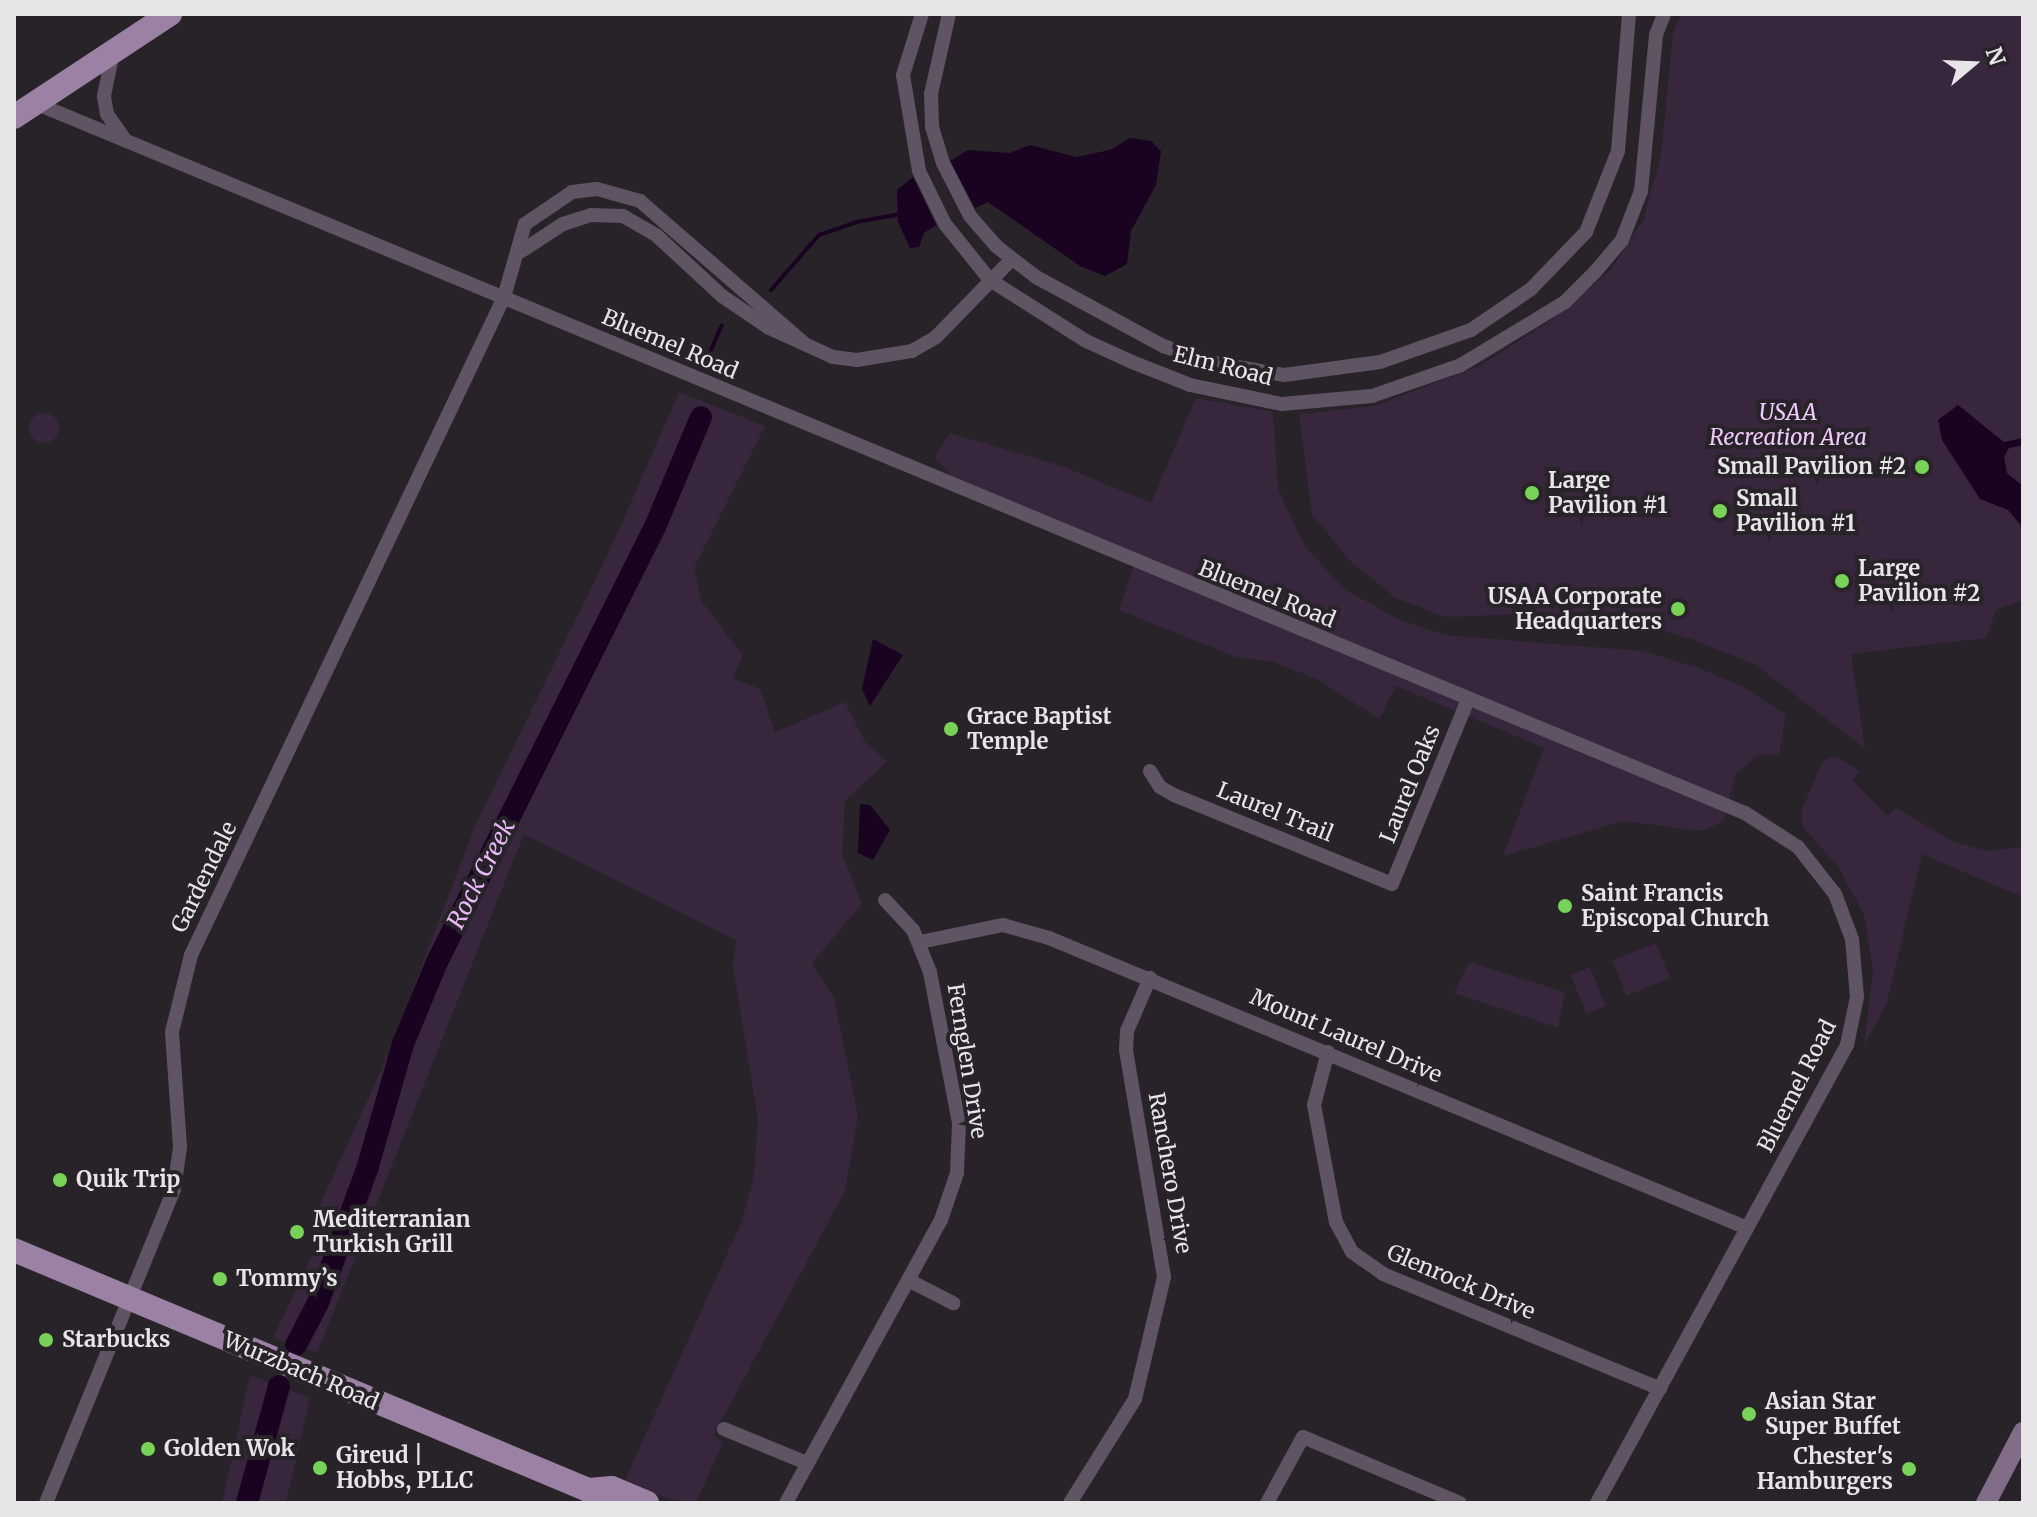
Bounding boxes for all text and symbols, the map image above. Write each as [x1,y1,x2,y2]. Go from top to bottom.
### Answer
north arrow [1933,24,2013,104]
text: N [1980,43,2012,69]
street label: Bluemel Road [598,304,742,384]
street label: Elm Road [1171,341,1275,391]
park label: USAA Recreation Area [1709,399,1867,450]
place label: Small Pavilion #2 [1717,454,1906,480]
marker: Small Pavilion #2 [1913,458,1931,476]
place label: Large Pavilion #1 [1548,467,1667,518]
marker: Large Pavilion #1 [1523,484,1541,502]
place label: Small Pavilion #1 [1736,485,1855,536]
marker: Small Pavilion #1 [1711,502,1729,520]
street label: Bluemel Road [1195,555,1339,633]
place label: Large Pavilion #2 [1858,555,1980,606]
marker: Large Pavilion #2 [1833,572,1851,590]
place label: USAA Corporate Headquarters [1488,583,1662,634]
marker: USAA Corporate Headquarters [1669,600,1687,618]
place label: Grace Baptist Temple [967,703,1112,754]
marker: Grace Baptist Temple [942,720,960,738]
street label: Laurel Oaks [1374,721,1446,847]
street label: Laurel Trail [1213,777,1337,847]
water label: Rock Creek [441,814,521,934]
street label: Gardendale [166,817,242,937]
place label: Saint Francis Episcopal Church [1581,880,1769,932]
marker: Saint Francis Episcopal Church [1556,897,1574,915]
street label: Fernglen Drive [942,982,992,1140]
street label: Mount Laurel Drive [1246,984,1446,1088]
street label: Bluemel Road [1752,1015,1842,1157]
street label: Ranchero Drive [1143,1090,1197,1256]
place label: Quik Trip [76,1167,180,1193]
marker: Quik Trip [51,1171,69,1189]
place label: Mediterranian Turkish Grill [313,1206,470,1258]
marker: Mediterranian Turkish Grill [288,1223,306,1241]
street label: Glenrock Drive [1383,1239,1539,1325]
place label: Tommy’s [236,1266,338,1292]
marker: Tommy’s [211,1270,229,1288]
street label: Wurzbach Road [219,1326,383,1416]
place label: Starbucks [62,1327,170,1353]
marker: Starbucks [37,1331,55,1349]
place label: Asian Star Super Buffet [1765,1388,1901,1440]
marker: Asian Star Super Buffet [1740,1405,1758,1423]
place label: Golden Wok [164,1436,295,1462]
marker: Golden Wok [139,1440,157,1458]
place label: Gireud | Hobbs, PLLC [336,1442,474,1494]
place label: Chester's Hamburgers [1757,1443,1893,1494]
marker: Gireud | Hobbs, PLLC [311,1459,329,1477]
marker: Chester's Hamburgers [1900,1460,1918,1478]

